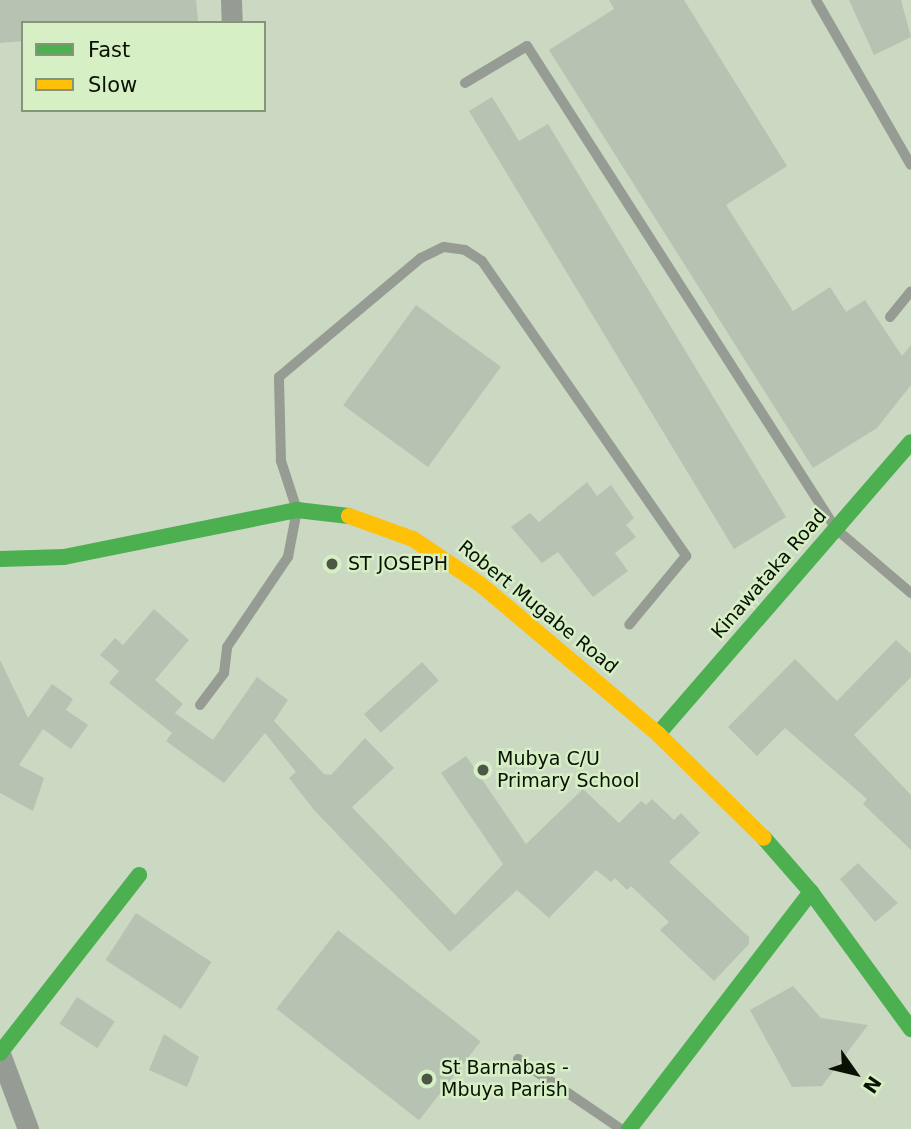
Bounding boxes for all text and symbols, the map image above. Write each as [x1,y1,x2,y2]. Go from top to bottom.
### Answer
legend [21,21,266,112]
text: Fast [88,38,130,62]
text: Slow [88,73,137,97]
street label: Kinawataka Road [707,505,831,643]
street label: Robert Mugabe Road [454,536,622,678]
place label: ST JOSEPH [348,553,448,575]
marker: ST JOSEPH [322,554,342,574]
place label: Mubya C/U Primary School [497,748,640,792]
marker: Mubya C/U Primary School [475,762,491,778]
north arrow [820,1038,890,1108]
place label: St Barnabas - Mbuya Parish [441,1057,569,1101]
marker: St Barnabas - Mbuya Parish [419,1071,435,1087]
text: N [859,1072,886,1097]

